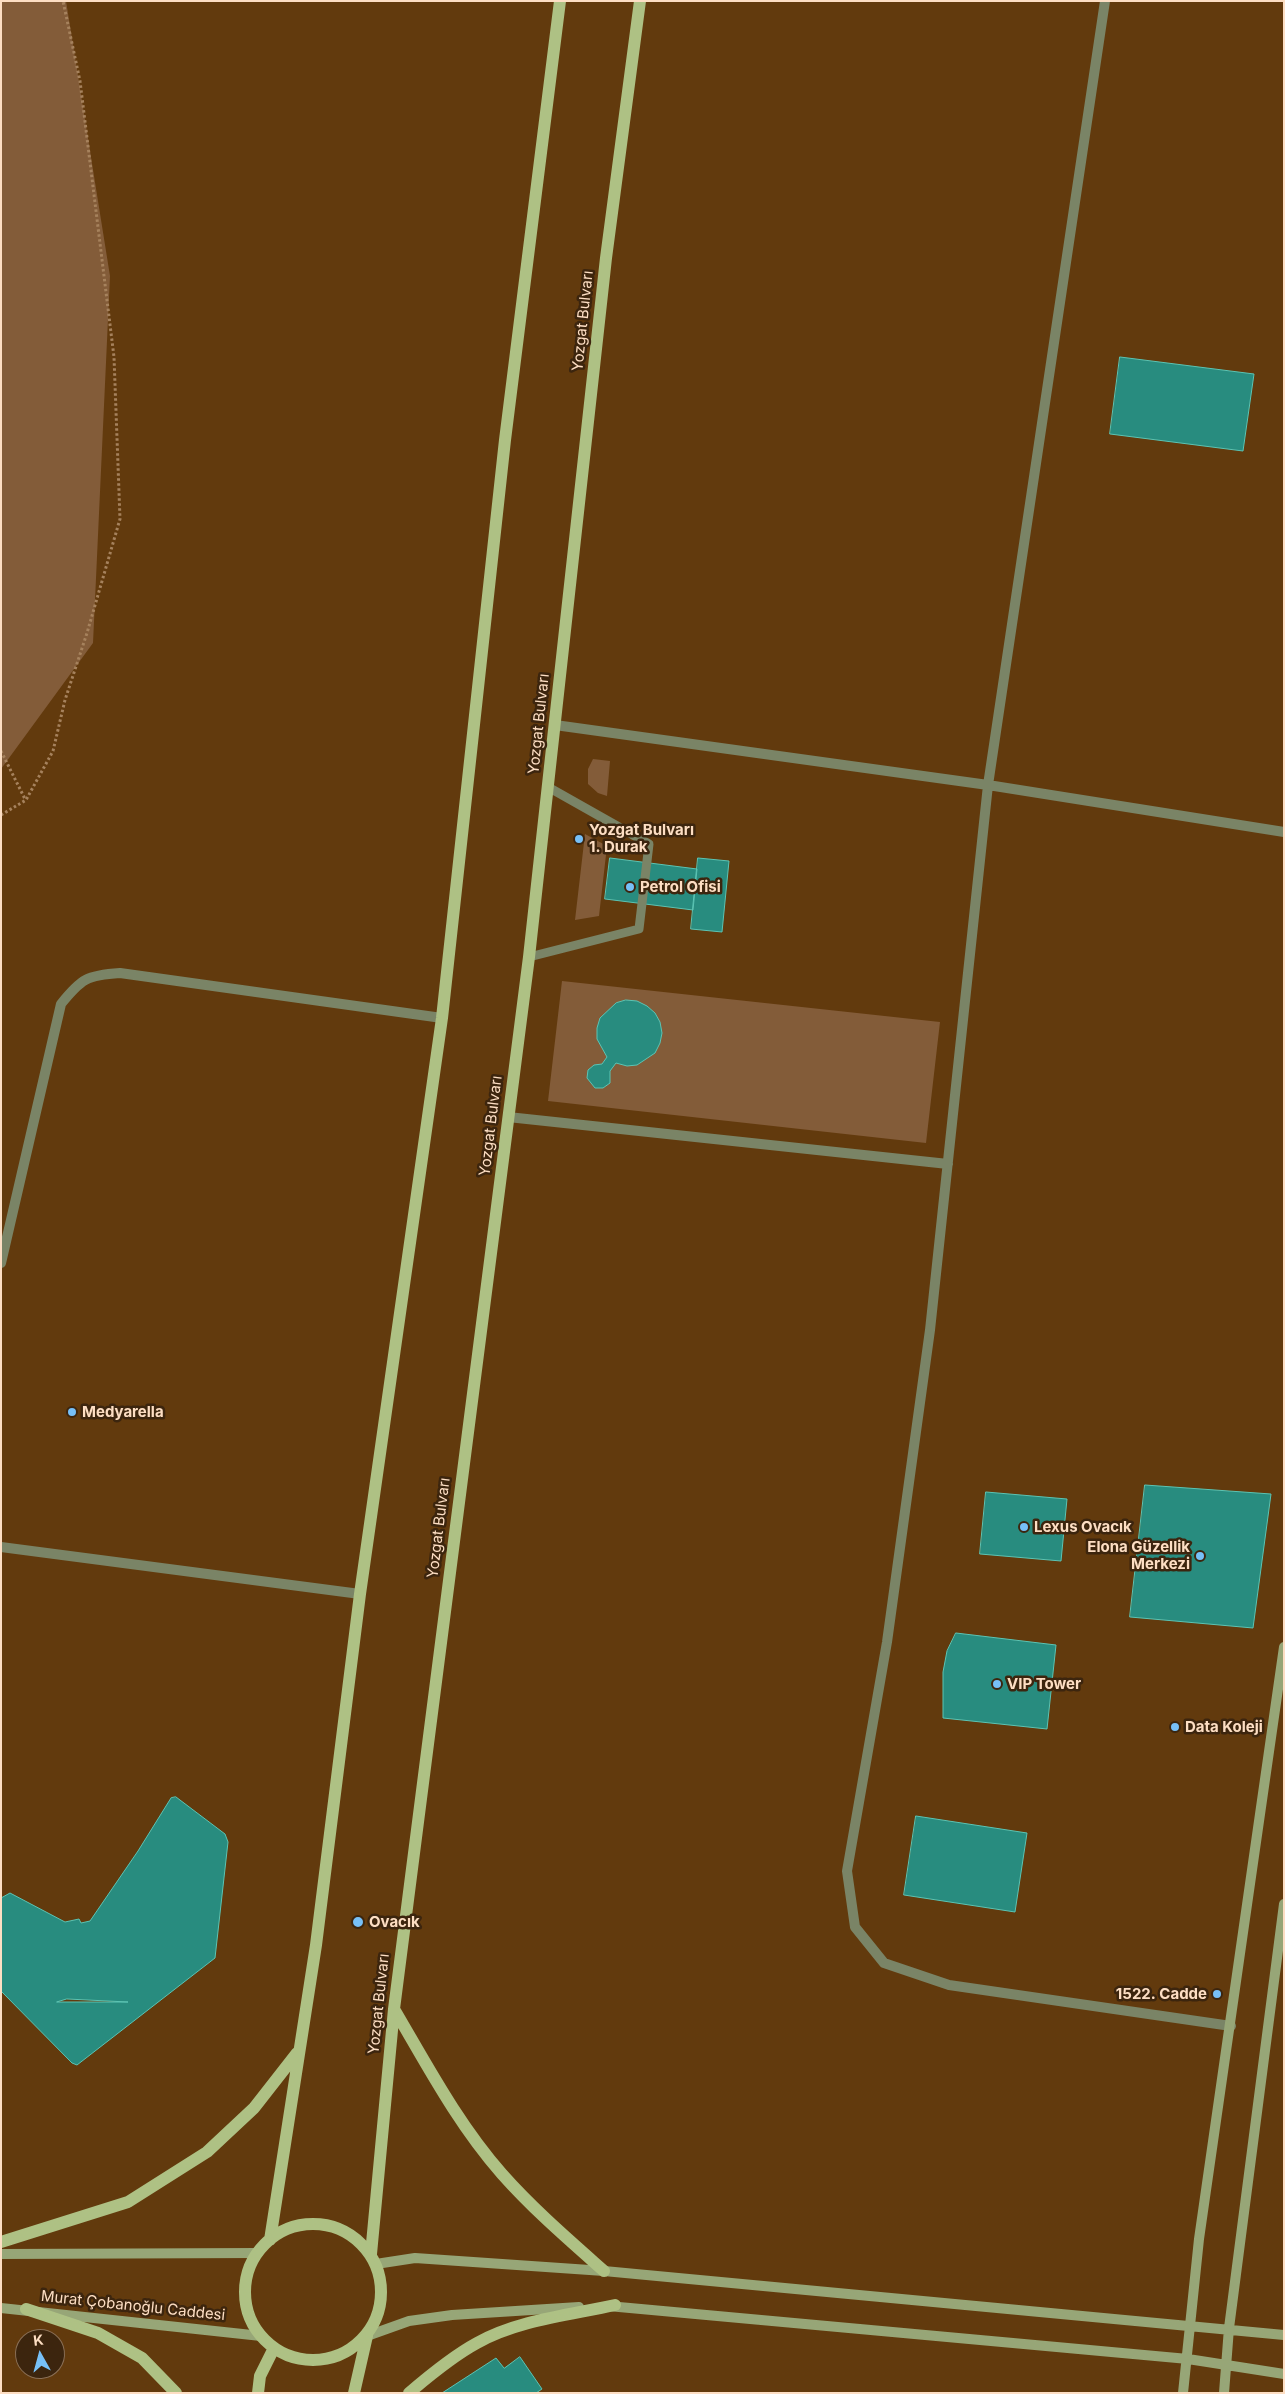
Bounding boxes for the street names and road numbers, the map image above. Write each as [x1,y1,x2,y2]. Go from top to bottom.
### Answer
street label: Yozgat Bulvarı [569,270,597,372]
street label: Yozgat Bulvarı [525,673,553,775]
street label: Yozgat Bulvarı [476,1075,506,1177]
street label: Yozgat Bulvarı [424,1477,454,1579]
street label: Yozgat Bulvarı [365,1953,393,2055]
street label: Murat Çobanoğlu Caddesi [40,2287,226,2325]

